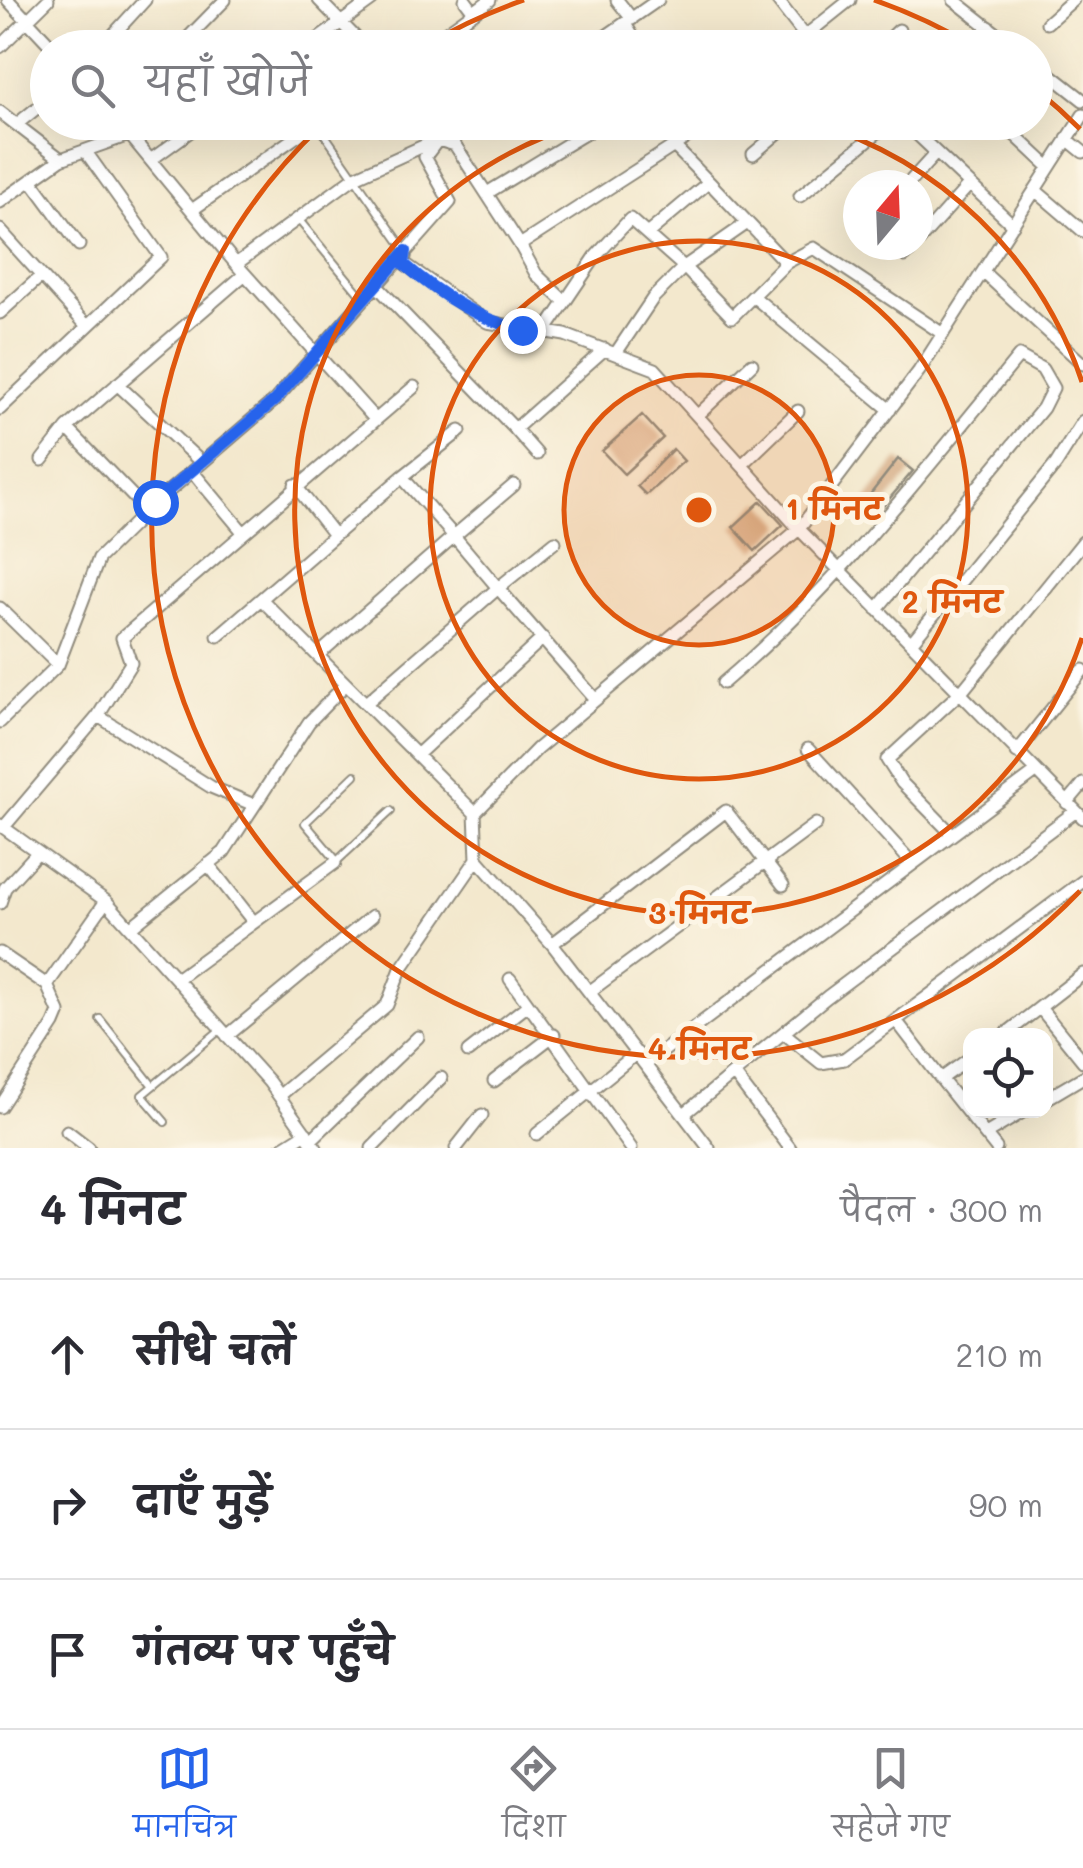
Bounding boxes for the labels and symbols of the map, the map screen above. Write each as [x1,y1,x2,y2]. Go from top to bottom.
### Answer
north arrow [843,170,933,260]
route end [500,308,546,354]
route start [133,480,179,526]
text: 1 मिनट [786,486,885,528]
centre of rings [681,492,717,528]
text: 2 मिनट [902,579,1005,621]
text: 3 मिनट [648,890,752,932]
text: 4 मिनट [648,1026,753,1068]

